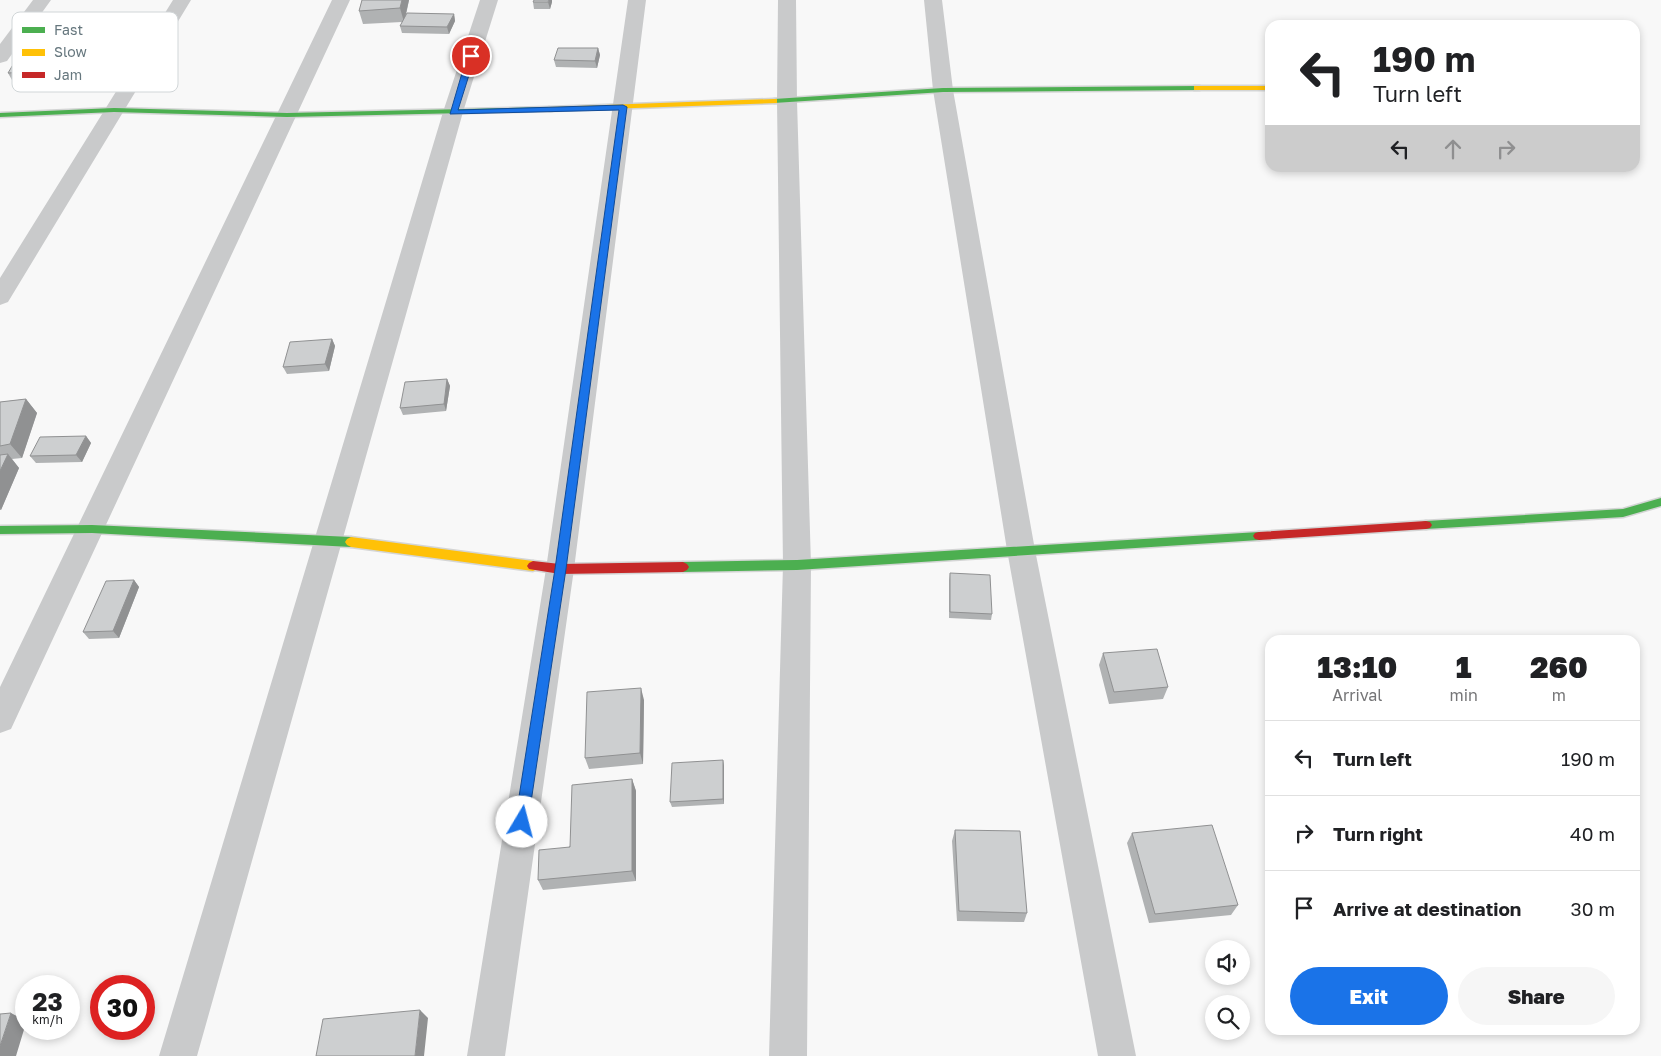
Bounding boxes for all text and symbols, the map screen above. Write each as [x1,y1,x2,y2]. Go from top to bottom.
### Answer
legend [12,12,178,92]
text: Fast [54,21,83,38]
pin [450,35,492,77]
text: 190 m [1373,38,1475,80]
icon: left [1290,40,1355,105]
icon: arrive [457,42,485,70]
text: Slow [54,43,87,60]
text: Jam [54,66,82,83]
text: Turn left [1373,80,1462,107]
icon: left [1386,135,1414,163]
icon: ahead [1439,135,1467,163]
icon: right [1492,135,1520,163]
text: 13:10 [1317,649,1397,685]
text: 1 [1456,649,1472,685]
text: 260 [1530,649,1588,685]
text: Arrival [1332,685,1382,705]
text: min [1450,685,1478,705]
text: m [1552,685,1566,705]
icon: left [1290,744,1318,772]
text: Turn left [1333,747,1412,770]
text: 190 m [1561,747,1615,770]
position arrow [495,795,547,847]
icon: right [1290,819,1318,847]
text: Turn right [1333,822,1423,845]
text: 40 m [1570,822,1615,845]
icon: arrive [1290,894,1318,922]
text: Arrive at destination [1333,897,1521,920]
text: 30 m [1571,897,1615,920]
map controls [1205,940,1250,1040]
button: sound [1205,940,1250,985]
button: Exit [1290,967,1448,1025]
button: Share [1458,967,1615,1025]
speed limit sign: 30 [90,975,155,1040]
text: 23 [32,986,63,1017]
button: search [1205,995,1250,1040]
text: km/h [32,1012,63,1027]

